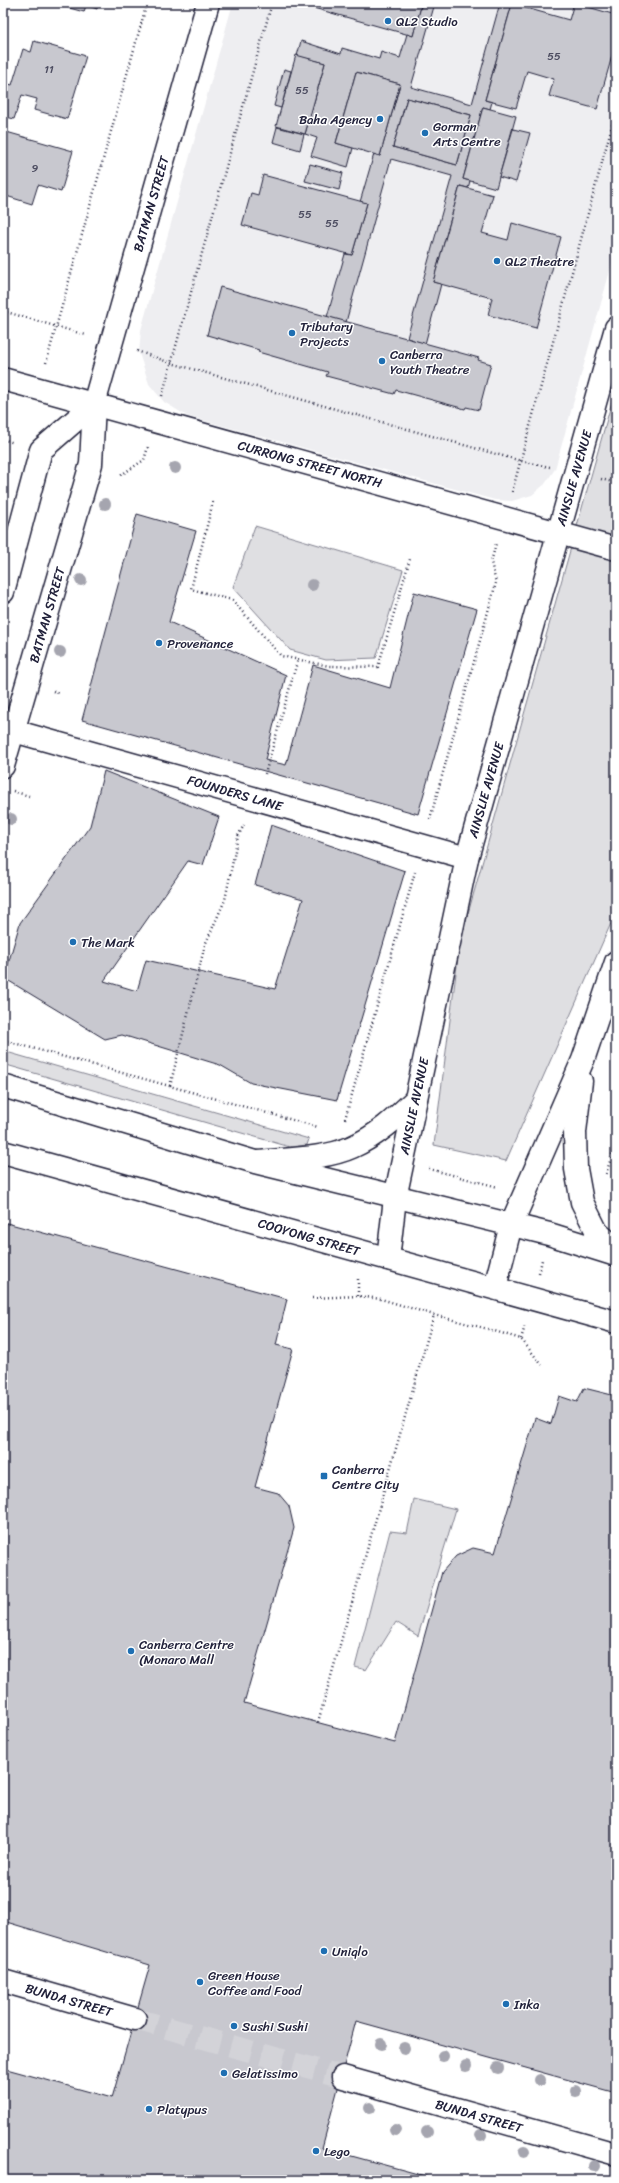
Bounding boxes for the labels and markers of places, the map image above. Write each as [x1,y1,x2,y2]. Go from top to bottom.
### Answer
place label: QL2 Studio [396,10,458,33]
marker: QL2 Studio [383,16,393,26]
place label: Baha Agency [299,108,372,131]
marker: Baha Agency [375,114,385,124]
place label: Gorman Arts Centre [432,115,501,153]
marker: Gorman Arts Centre [420,128,430,138]
place label: QL2 Theatre [505,250,574,273]
marker: QL2 Theatre [492,256,502,266]
place label: Tributary Projects [300,315,353,353]
marker: Tributary Projects [287,328,297,338]
place label: Canberra Youth Theatre [390,343,470,381]
marker: Canberra Youth Theatre [377,356,387,366]
place label: Provenance [167,632,234,655]
marker: Provenance [154,638,164,648]
place label: The Mark [81,931,135,954]
marker: The Mark [68,937,78,947]
place label: Canberra Centre City [332,1458,399,1496]
marker: Canberra Centre City [319,1471,329,1481]
place label: Canberra Centre (Monaro Mall [139,1633,234,1671]
marker: Canberra Centre (Monaro Mall [126,1646,136,1656]
place label: Uniqlo [332,1940,368,1963]
marker: Uniqlo [319,1946,329,1956]
place label: Green House Coffee and Food [208,1964,302,2002]
marker: Green House Coffee and Food [195,1977,205,1987]
place label: Inka [513,1993,540,2016]
marker: Inka [501,1999,511,2009]
place label: Sushi Sushi [242,2015,308,2038]
marker: Sushi Sushi [229,2021,239,2031]
place label: Gelatissimo [232,2062,298,2085]
marker: Gelatissimo [219,2068,229,2078]
place label: Platypus [157,2098,207,2121]
marker: Platypus [144,2104,154,2114]
place label: Lego [324,2140,350,2163]
marker: Lego [311,2146,321,2156]

